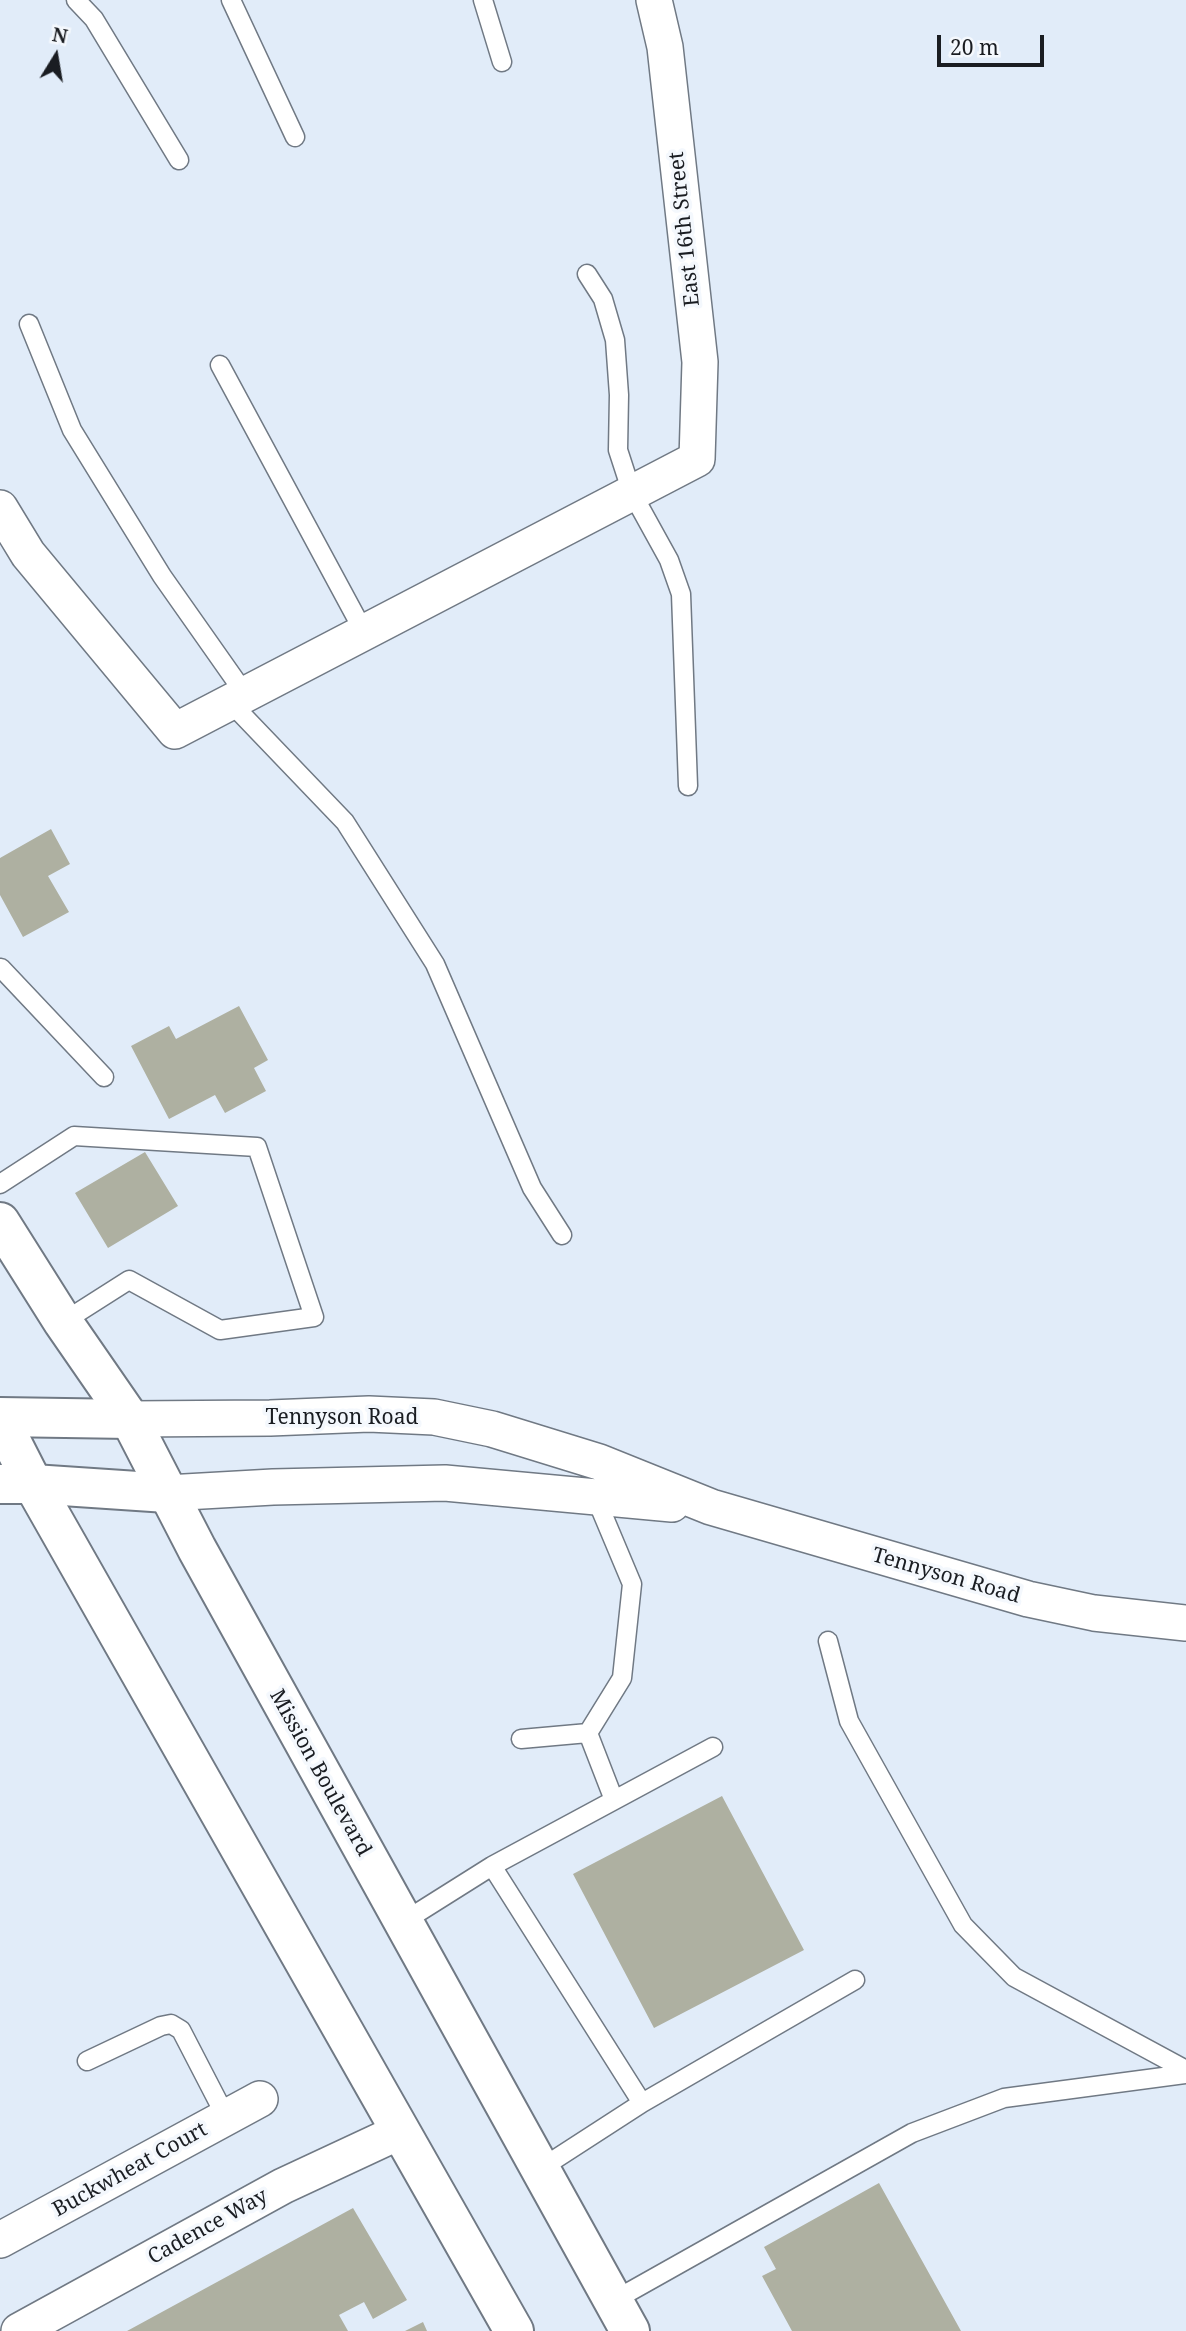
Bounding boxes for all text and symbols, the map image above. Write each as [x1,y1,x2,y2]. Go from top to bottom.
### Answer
north arrow [21,21,91,91]
text: N [50,21,70,50]
scale bar [941,21,1048,65]
text: 20 m [950,33,999,61]
street label: East 16th Street [664,150,706,308]
street label: Tennyson Road [266,1405,418,1431]
street label: Tennyson Road [869,1543,1023,1609]
street label: Mission Boulevard [264,1685,376,1861]
street label: Buckwheat Court [48,2117,212,2223]
street label: Cadence Way [144,2184,272,2270]

